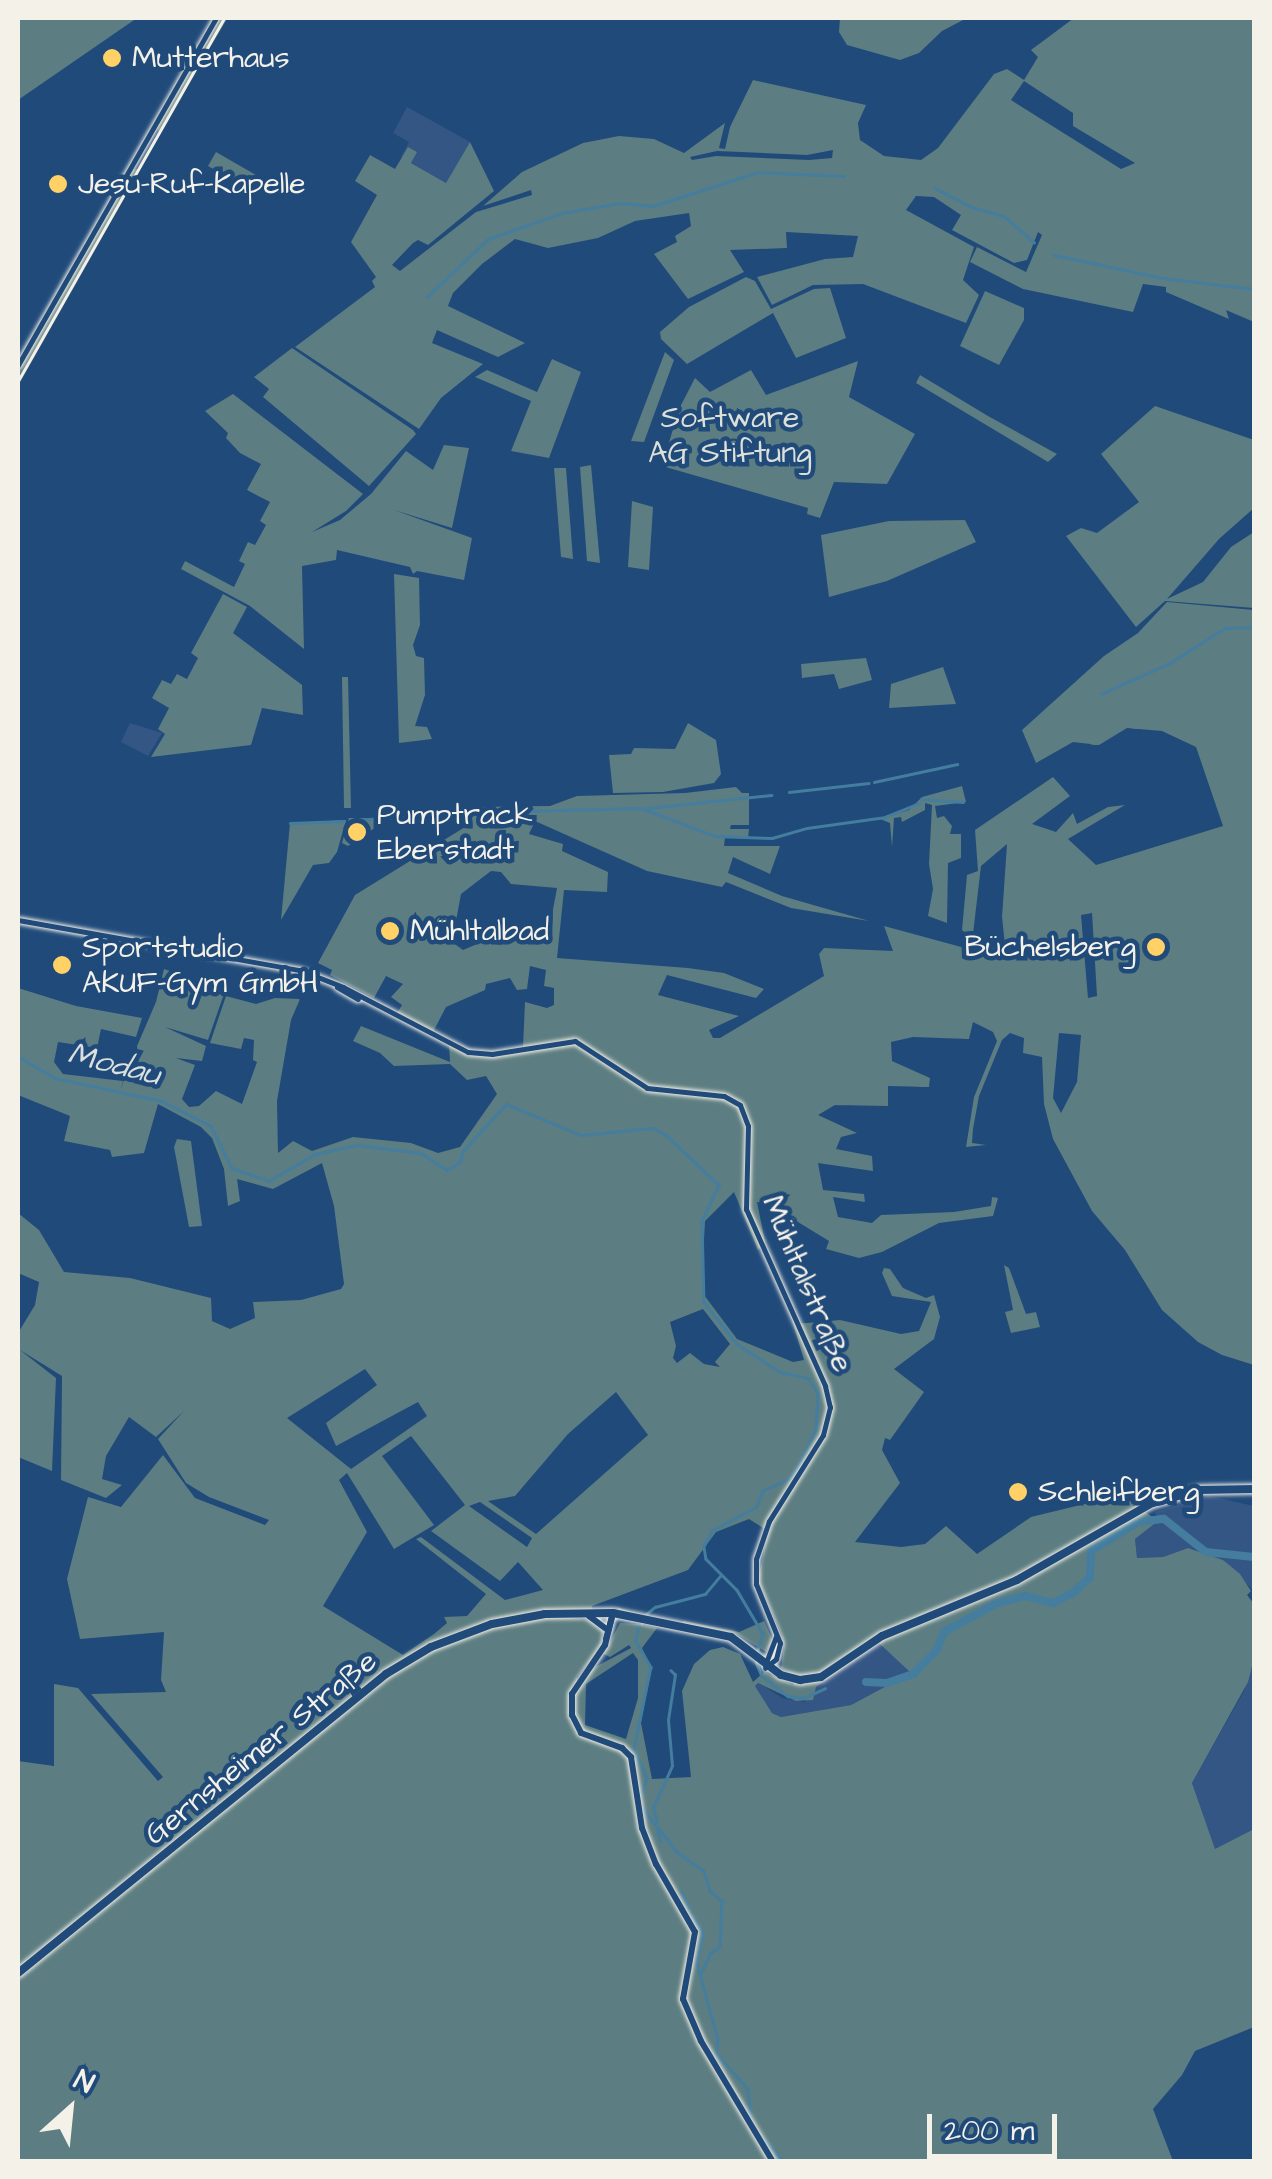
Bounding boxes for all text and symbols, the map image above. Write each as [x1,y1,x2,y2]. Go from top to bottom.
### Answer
place label: Mutterhaus [132,40,290,76]
marker: Mutterhaus [101,47,123,69]
place label: Jesu-Ruf-Kapelle [78,166,305,202]
marker: Jesu-Ruf-Kapelle [47,173,69,195]
park label: Software AG Stiftung [648,400,812,470]
place label: Pumptrack Eberstadt [377,797,533,868]
marker: Pumptrack Eberstadt [346,821,368,843]
place label: Mühltalbad [410,913,549,949]
marker: Mühltalbad [379,920,401,942]
place label: Büchelsberg [964,929,1136,965]
place label: Sportstudio AKUF–Gym GmbH [82,930,318,1000]
marker: Büchelsberg [1145,936,1167,958]
marker: Sportstudio AKUF–Gym GmbH [51,954,73,976]
water label: Modau [64,1035,164,1095]
street label: Mühltalstraße [754,1190,860,1378]
place label: Schleifberg [1038,1474,1200,1510]
marker: Schleifberg [1007,1481,1029,1503]
street label: Gernsheimer Straße [138,1643,384,1853]
north arrow [20,2059,120,2159]
text: N [67,2060,101,2103]
scale bar [932,2094,1062,2156]
text: 200 m [944,2110,1034,2152]

